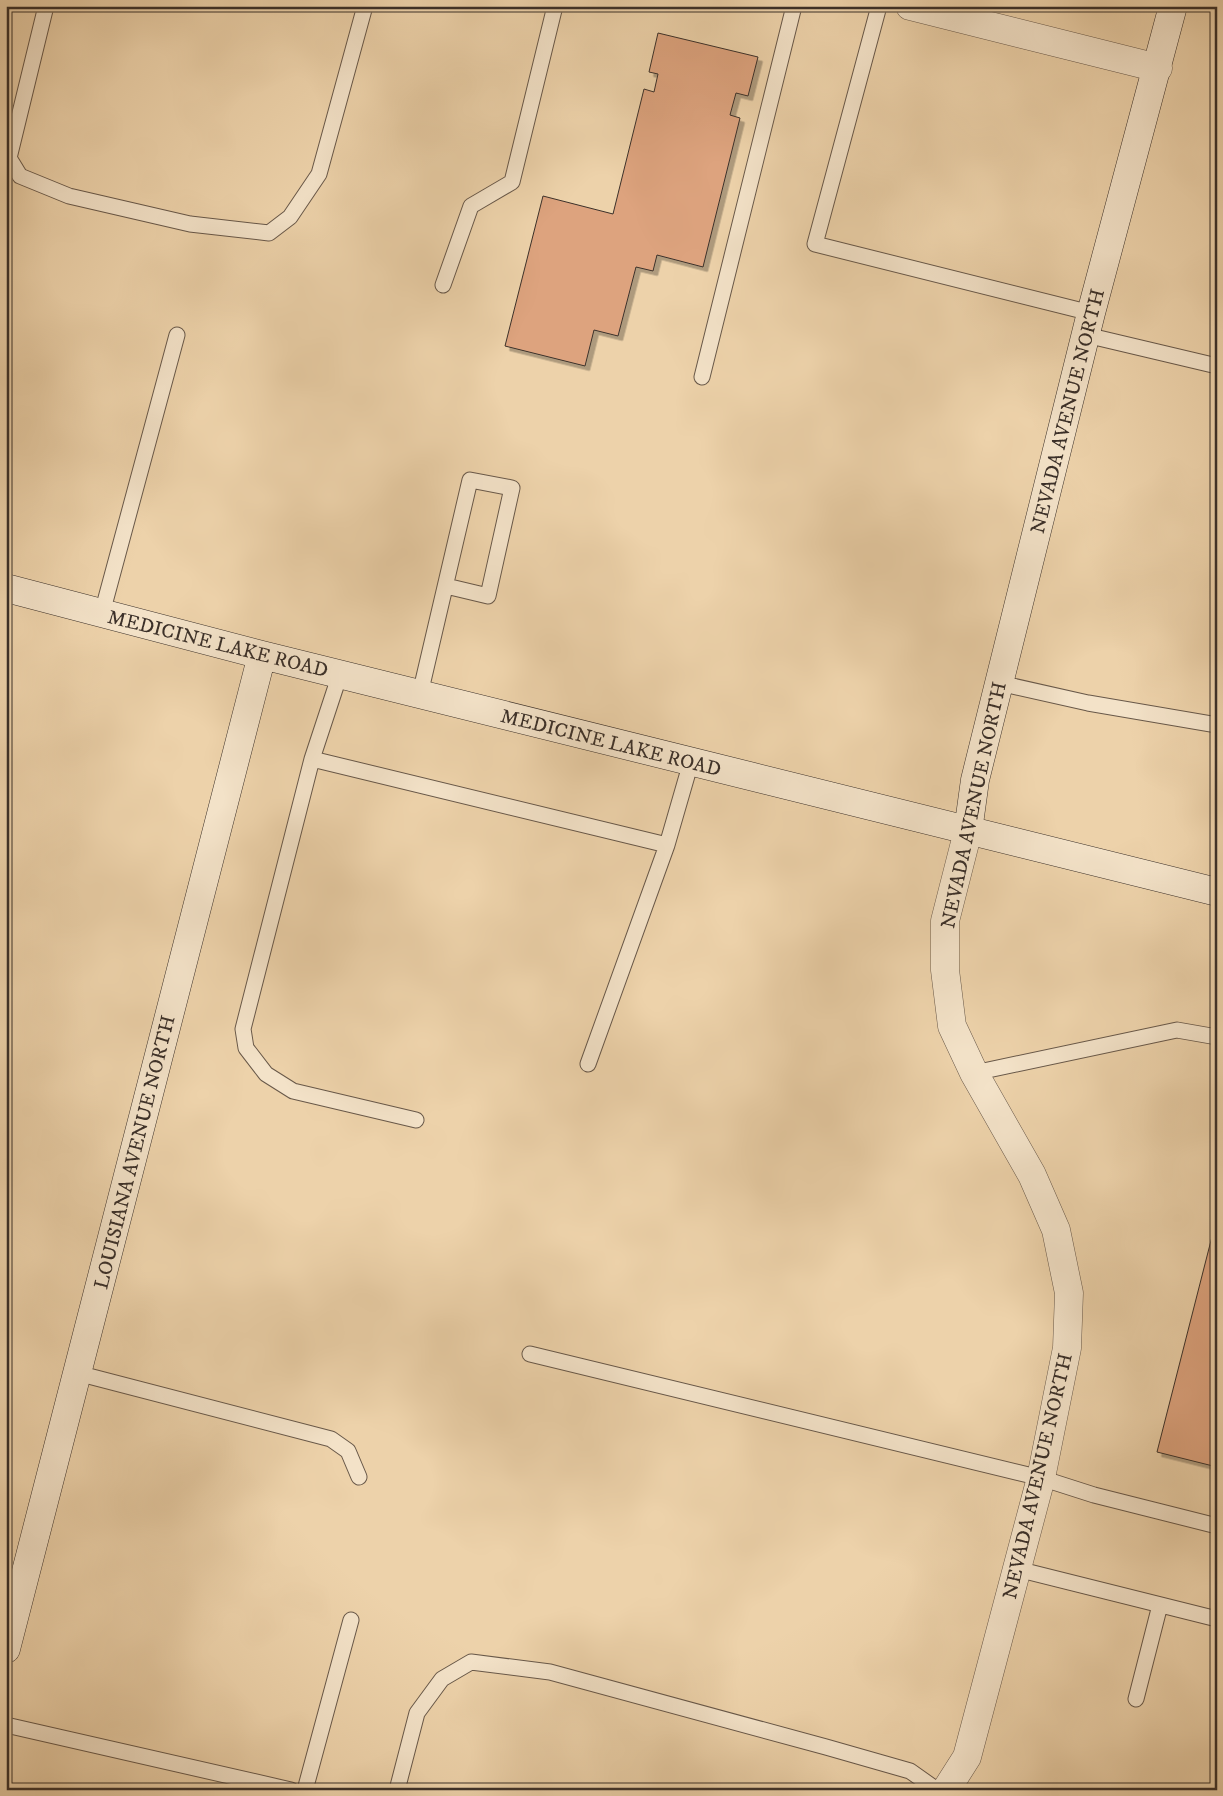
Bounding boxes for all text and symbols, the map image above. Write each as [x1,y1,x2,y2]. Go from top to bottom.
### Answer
street label: NEVADA AVENUE NORTH [1026,286,1111,536]
street label: MEDICINE LAKE ROAD [105,605,331,684]
street label: NEVADA AVENUE NORTH [936,680,1013,931]
street label: MEDICINE LAKE ROAD [498,704,724,783]
street label: LOUISIANA AVENUE NORTH [89,1013,182,1292]
street label: NEVADA AVENUE NORTH [998,1351,1079,1602]

